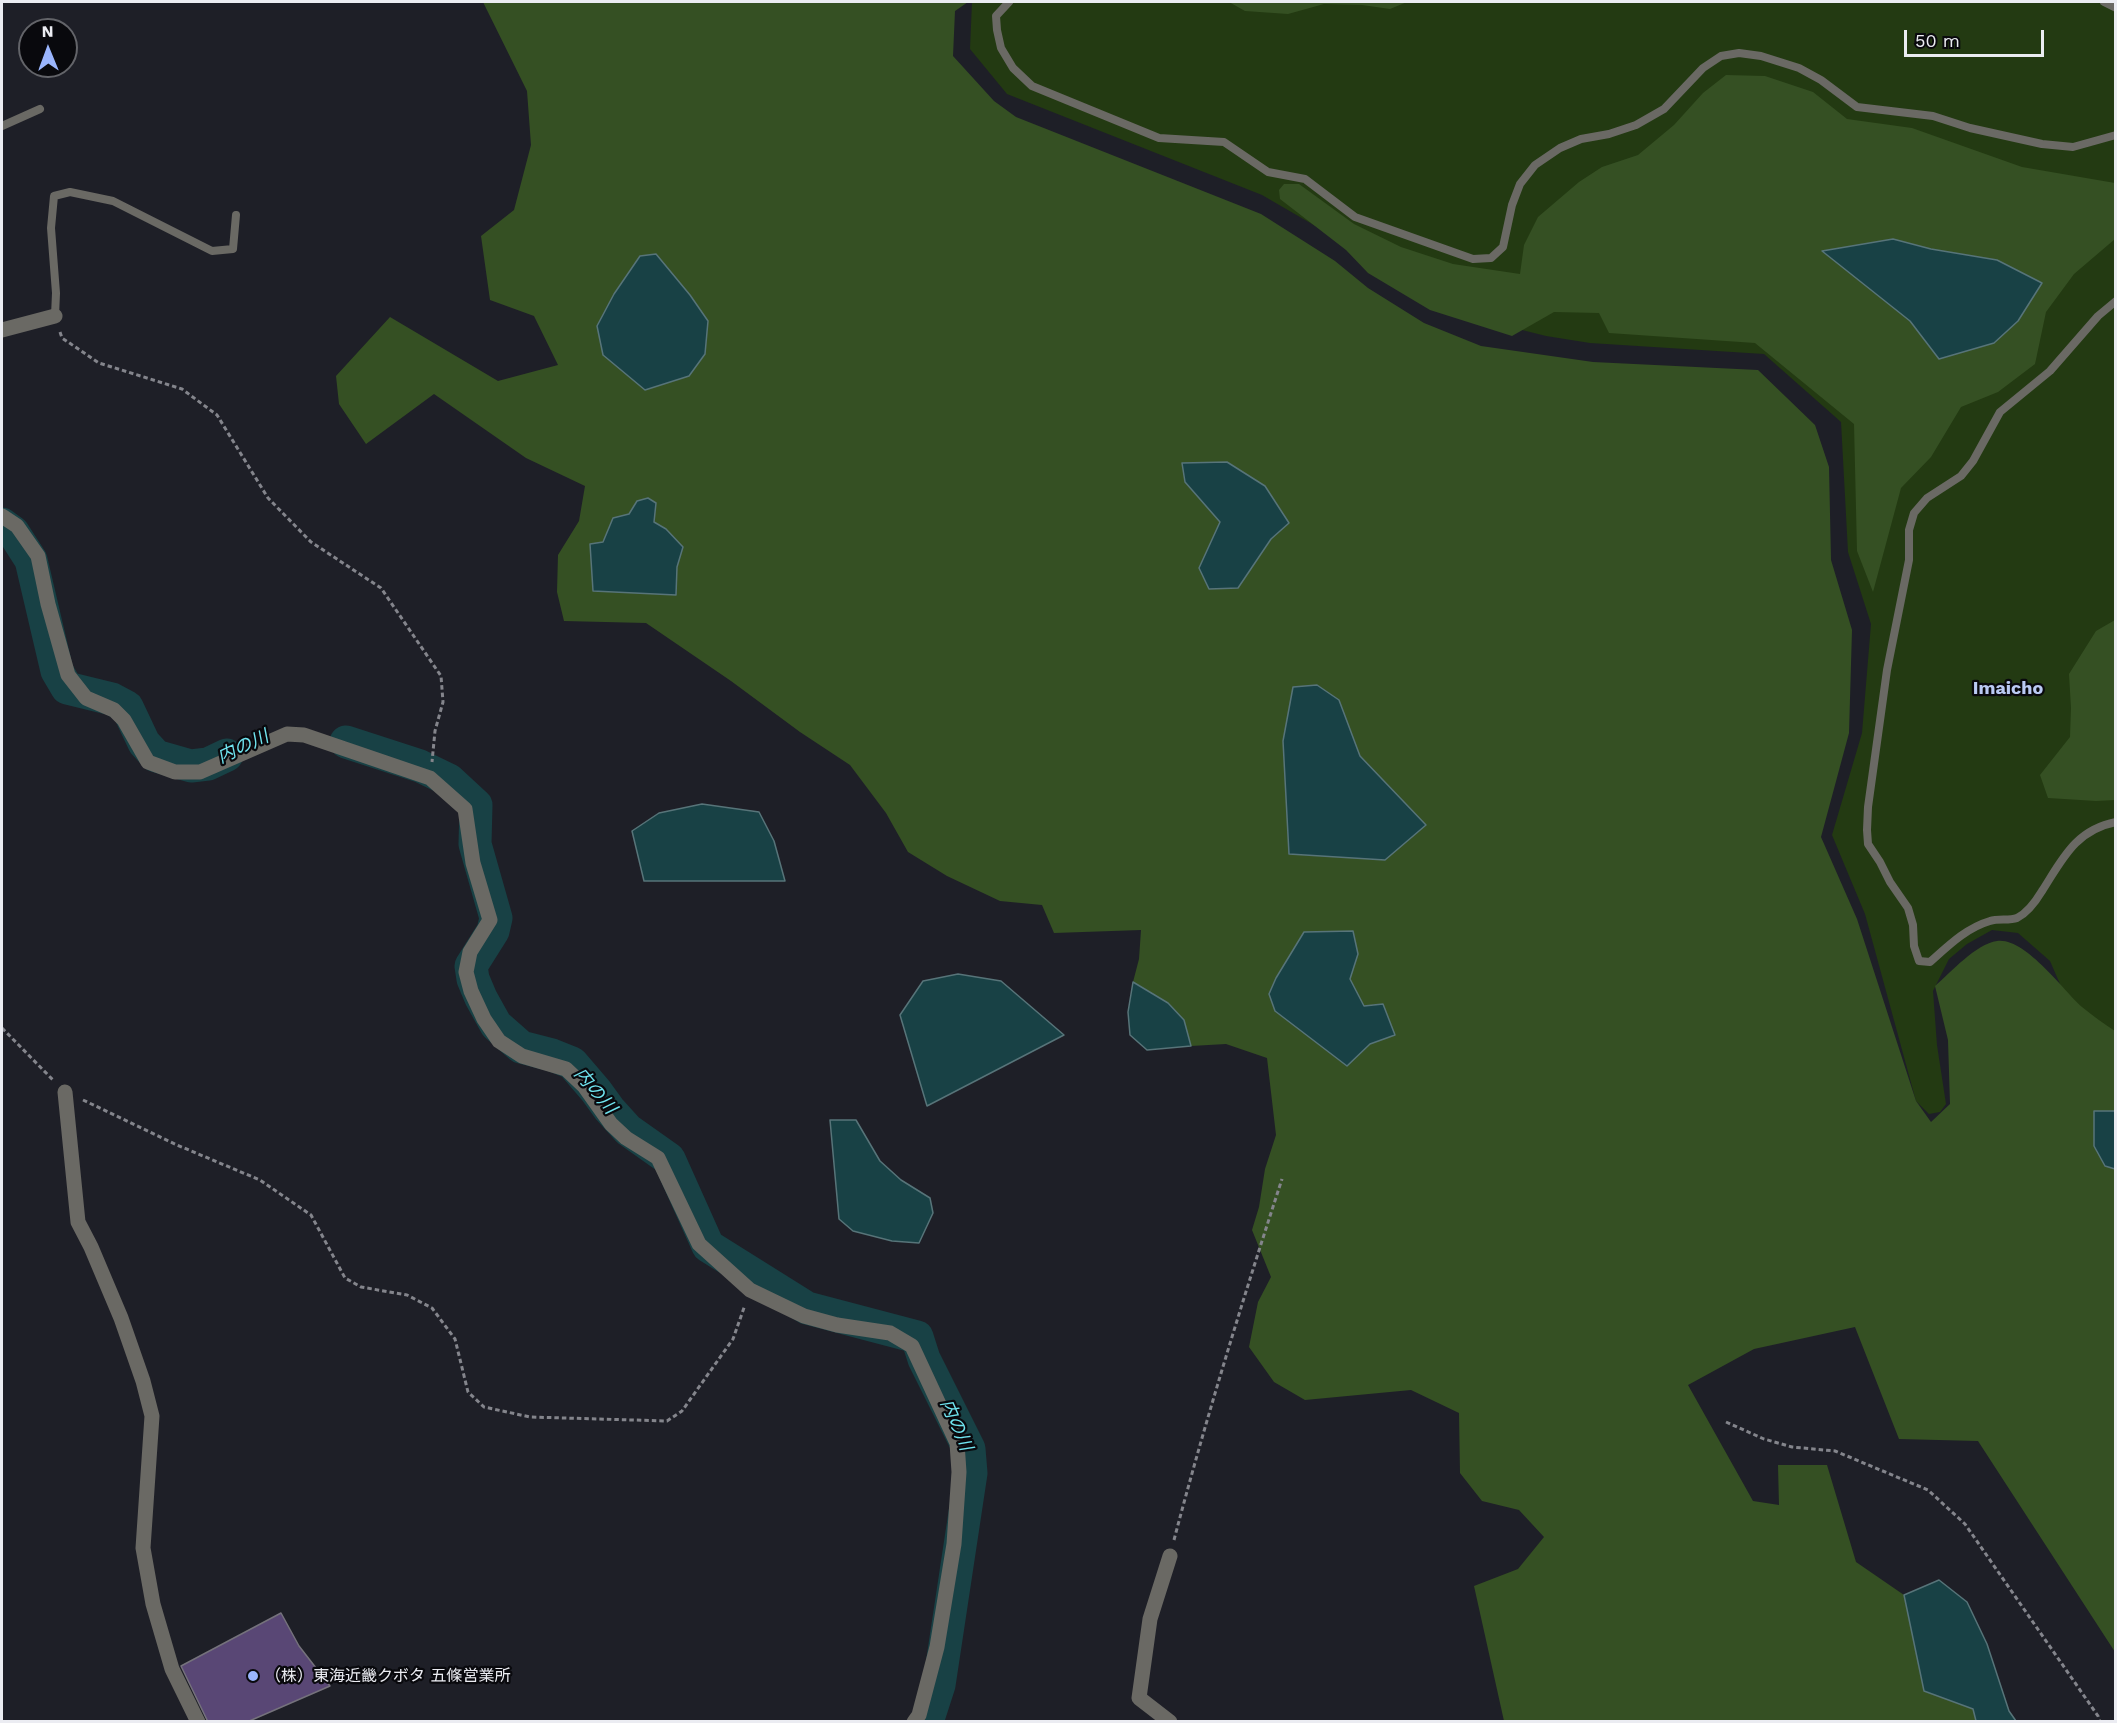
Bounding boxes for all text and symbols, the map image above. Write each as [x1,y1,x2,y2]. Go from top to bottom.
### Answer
north arrow [18,18,78,78]
scale bar [1907,18,2046,56]
text: N [42,22,54,41]
text: 50 m [1915,30,1960,51]
district label: Imaicho [1973,678,2043,700]
water label: 内の川 [214,726,272,768]
water label: 内の川 [569,1063,621,1119]
water label: 内の川 [936,1396,976,1454]
place label: （株）東海近畿クボタ 五條営業所 [265,1666,510,1686]
marker: （株）東海近畿クボタ 五條営業所 [246,1669,260,1683]

